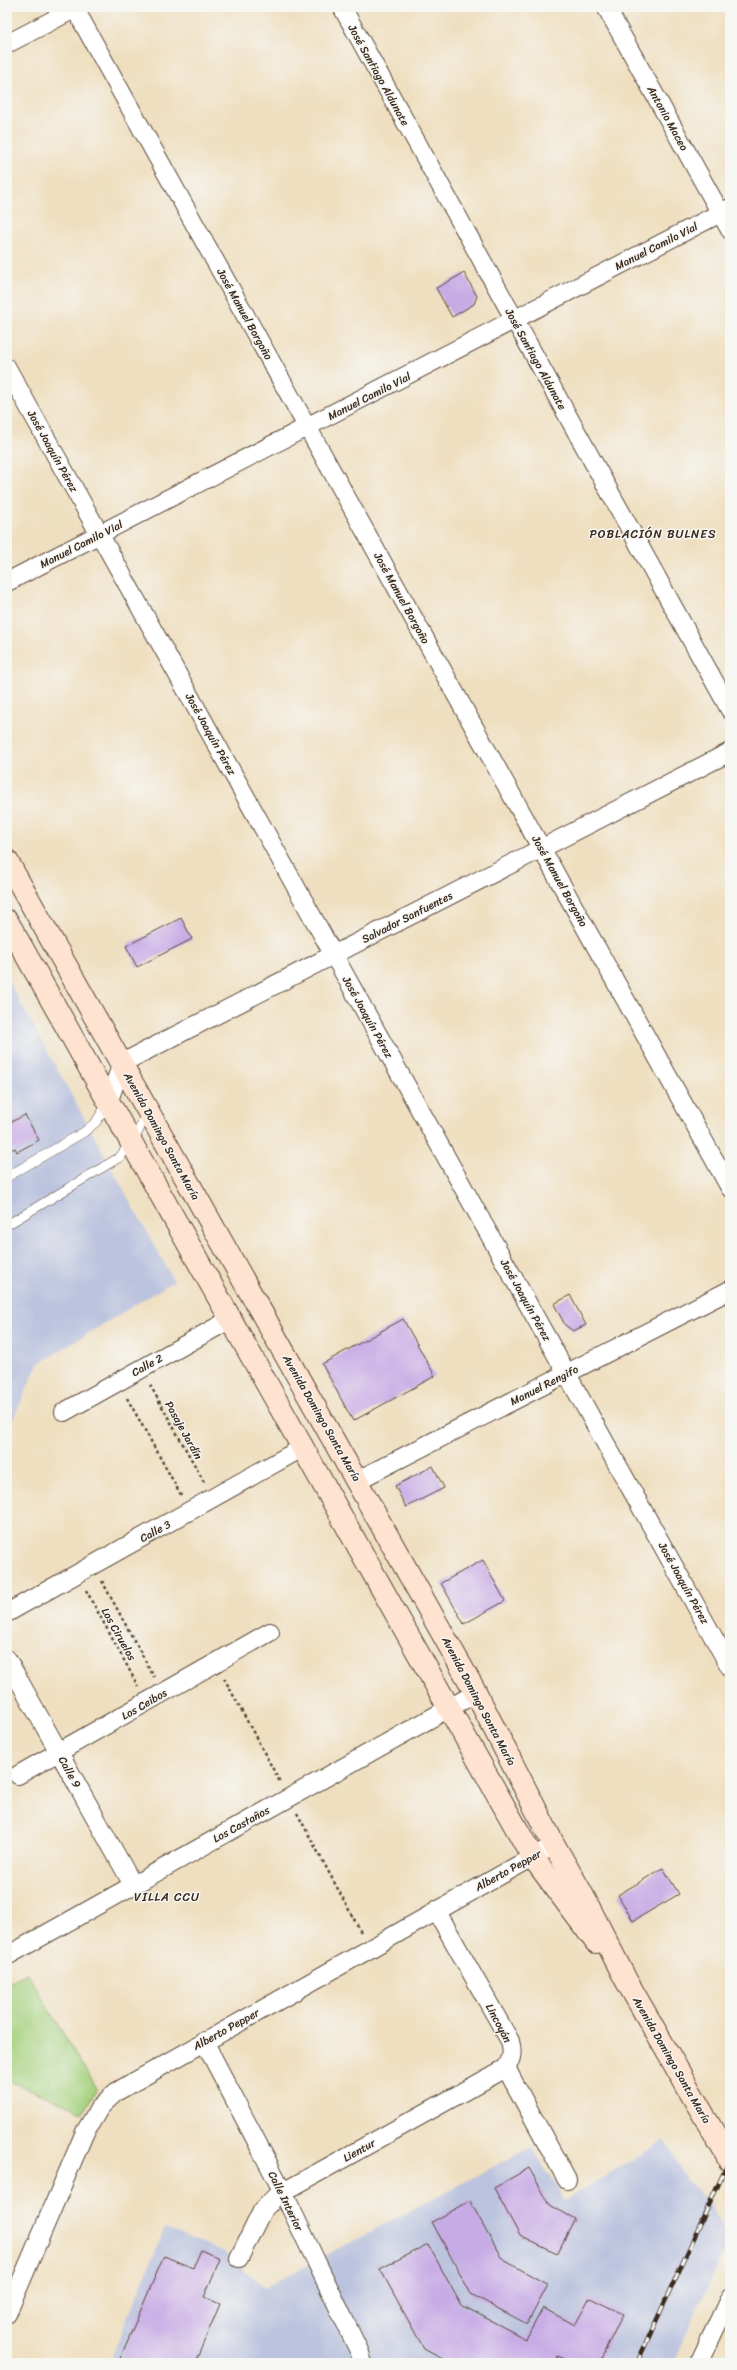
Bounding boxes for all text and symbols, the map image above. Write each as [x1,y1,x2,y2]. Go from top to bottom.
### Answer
street label: José Santiago Aldunate [342,20,415,130]
street label: Antonio Maceo [641,81,694,155]
street label: Manuel Camilo Vial [611,217,702,276]
street label: José Manuel Borgoño [211,264,278,364]
street label: José Santiago Aldunate [499,304,572,414]
street label: Manuel Camilo Vial [324,367,415,426]
street label: José Joaquín Pérez [22,406,83,497]
street label: Manuel Camilo Vial [36,515,127,574]
district label: POBLACIÓN BULNES [589,523,717,545]
street label: José Manuel Borgoño [368,548,435,648]
street label: José Joaquín Pérez [180,689,241,780]
street label: José Manuel Borgoño [526,831,593,931]
street label: Salvador Sanfuentes [358,886,457,949]
street label: José Joaquín Pérez [337,972,398,1063]
street label: Avenida Domingo Santa María [118,1068,205,1204]
street label: José Joaquín Pérez [495,1255,556,1346]
street label: Calle 2 [128,1349,167,1382]
street label: Avenida Domingo Santa María [277,1350,366,1486]
street label: Manuel Rengifo [507,1360,582,1411]
street label: Pasaje Jardín [160,1397,208,1463]
street label: Calle 3 [136,1515,174,1548]
street label: José Joaquín Pérez [653,1538,714,1629]
street label: Los Ciruelos [96,1604,141,1665]
street label: Avenida Domingo Santa María [436,1632,521,1770]
street label: Los Ceibos [118,1683,171,1725]
street label: Calle 9 [53,1753,86,1792]
street label: Los Castaños [209,1801,274,1848]
street label: Alberto Pepper [471,1844,546,1897]
district label: VILLA CCU [134,1886,200,1908]
street label: Avenida Domingo Santa María [627,1992,716,2128]
street label: Lincoyán [480,2000,517,2046]
street label: Alberto Pepper [189,2003,264,2056]
street label: Lientur [339,2133,380,2167]
street label: Calle Interior [263,2168,309,2235]

